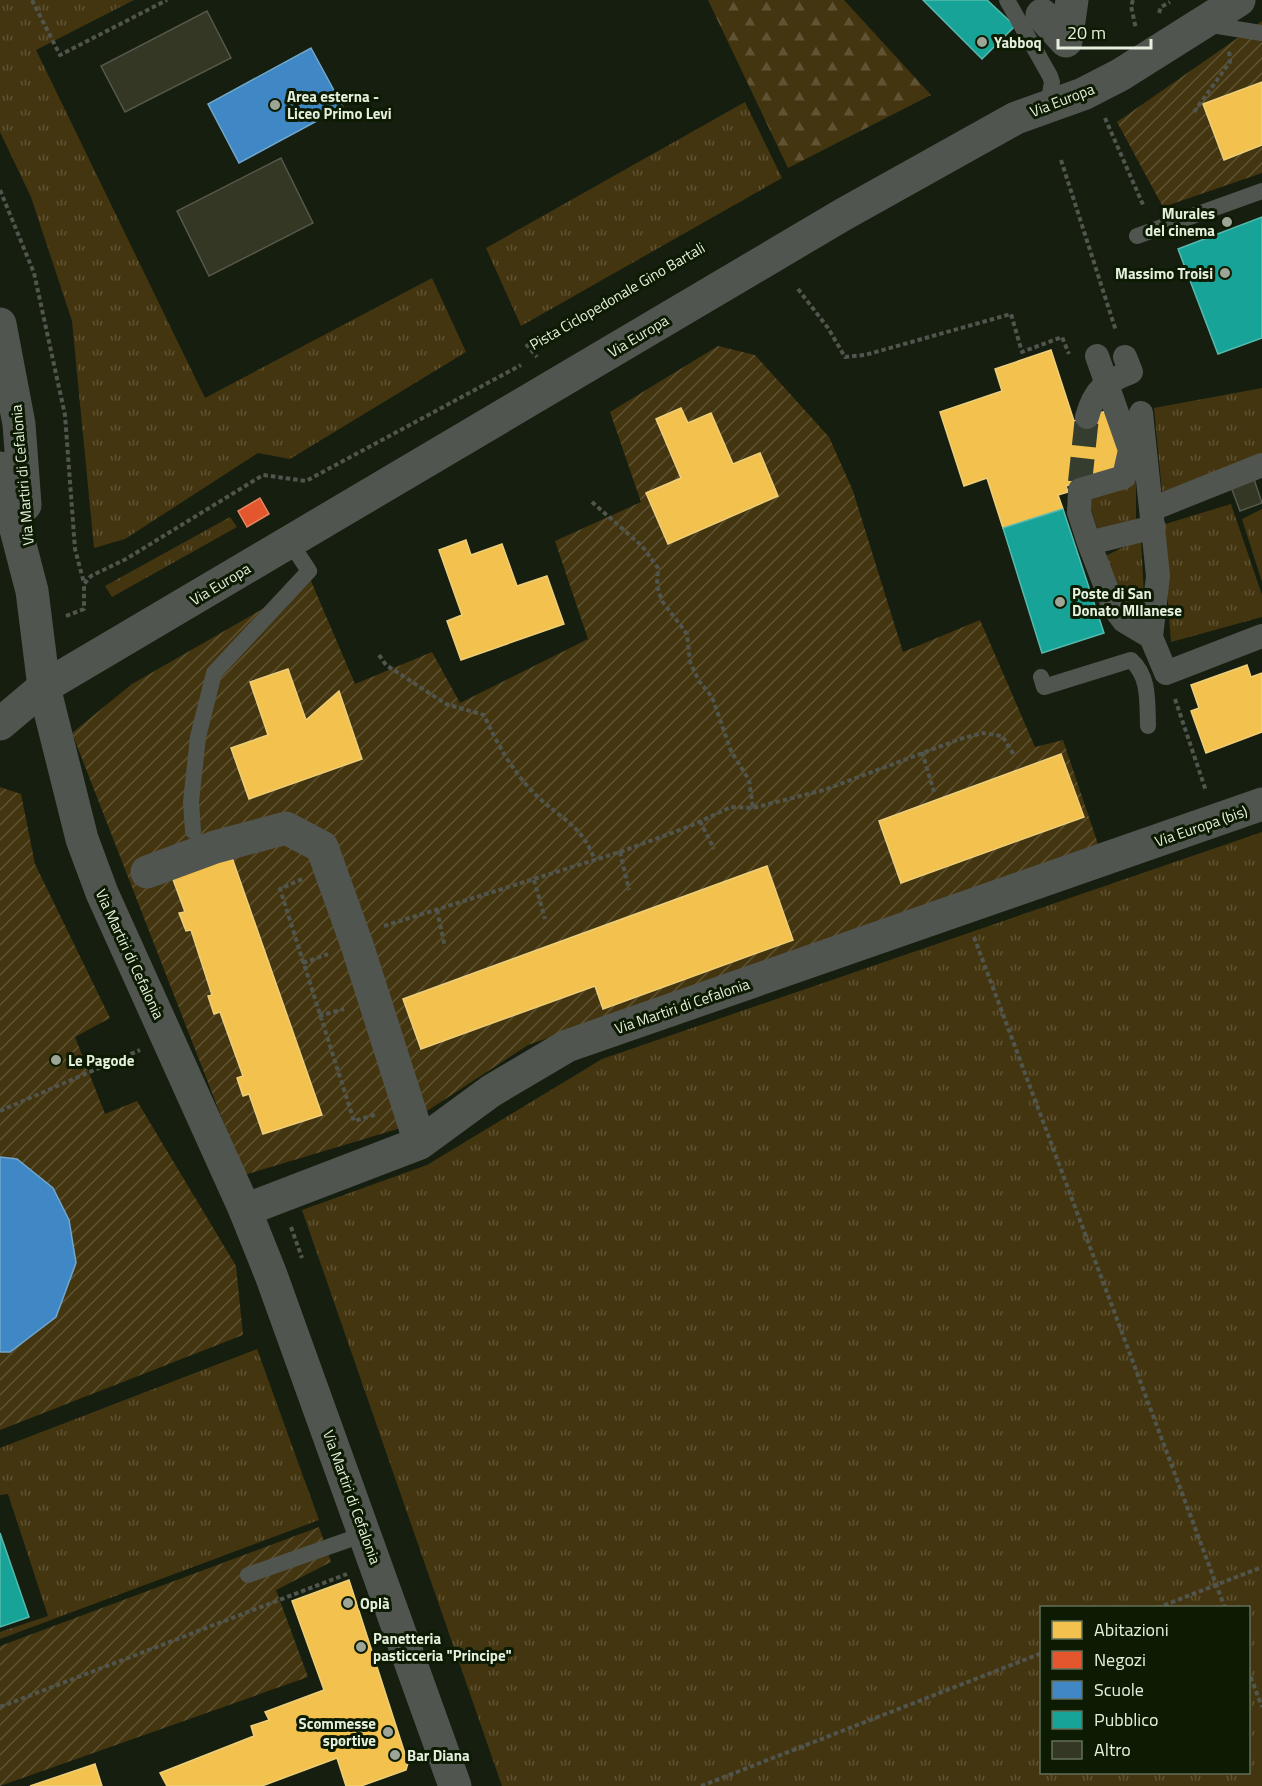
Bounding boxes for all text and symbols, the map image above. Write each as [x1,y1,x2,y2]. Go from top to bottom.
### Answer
scale bar [1058,12,1151,50]
text: 20 m [1067,19,1106,46]
place label: Yabboq [994,31,1042,54]
marker: Yabboq [975,35,989,49]
street label: Via Europa [1026,77,1098,123]
place label: Area esterna - Liceo Primo Levi [287,85,392,125]
marker: Area esterna - Liceo Primo Levi [268,98,282,112]
place label: Murales del cinema [1145,202,1215,242]
marker: Murales del cinema [1220,215,1234,229]
street label: Pista Ciclopedonale Gino Bartali [525,236,709,356]
place label: Massimo Troisi [1115,262,1213,285]
marker: Massimo Troisi [1218,266,1232,280]
street label: Via Europa [603,309,673,363]
street label: Via Martiri di Cefalonia [4,403,40,546]
street label: Via Europa [185,557,255,611]
place label: Poste di San Donato MIlanese [1072,582,1182,622]
marker: Poste di San Donato MIlanese [1053,595,1067,609]
street label: Via Europa (bis) [1152,799,1250,853]
street label: Via Martiri di Cefalonia [90,885,170,1023]
street label: Via Martiri di Cefalonia [611,972,753,1040]
place label: Le Pagode [68,1049,135,1072]
marker: Le Pagode [49,1053,63,1067]
street label: Via Martiri di Cefalonia [317,1427,387,1568]
place label: Oplà [360,1592,390,1615]
marker: Oplà [341,1596,355,1610]
legend [1040,1606,1250,1774]
text: Abitazioni [1094,1616,1169,1643]
place label: Panetteria pasticceria "Principe" [373,1627,512,1667]
marker: Panetteria pasticceria "Principe" [354,1640,368,1654]
text: Negozi [1094,1646,1146,1673]
text: Scuole [1094,1676,1144,1703]
text: Pubblico [1094,1706,1159,1733]
place label: Scommesse sportive [299,1712,376,1752]
marker: Scommesse sportive [381,1725,395,1739]
text: Altro [1094,1736,1131,1763]
place label: Bar Diana [407,1744,470,1767]
marker: Bar Diana [388,1748,402,1762]

